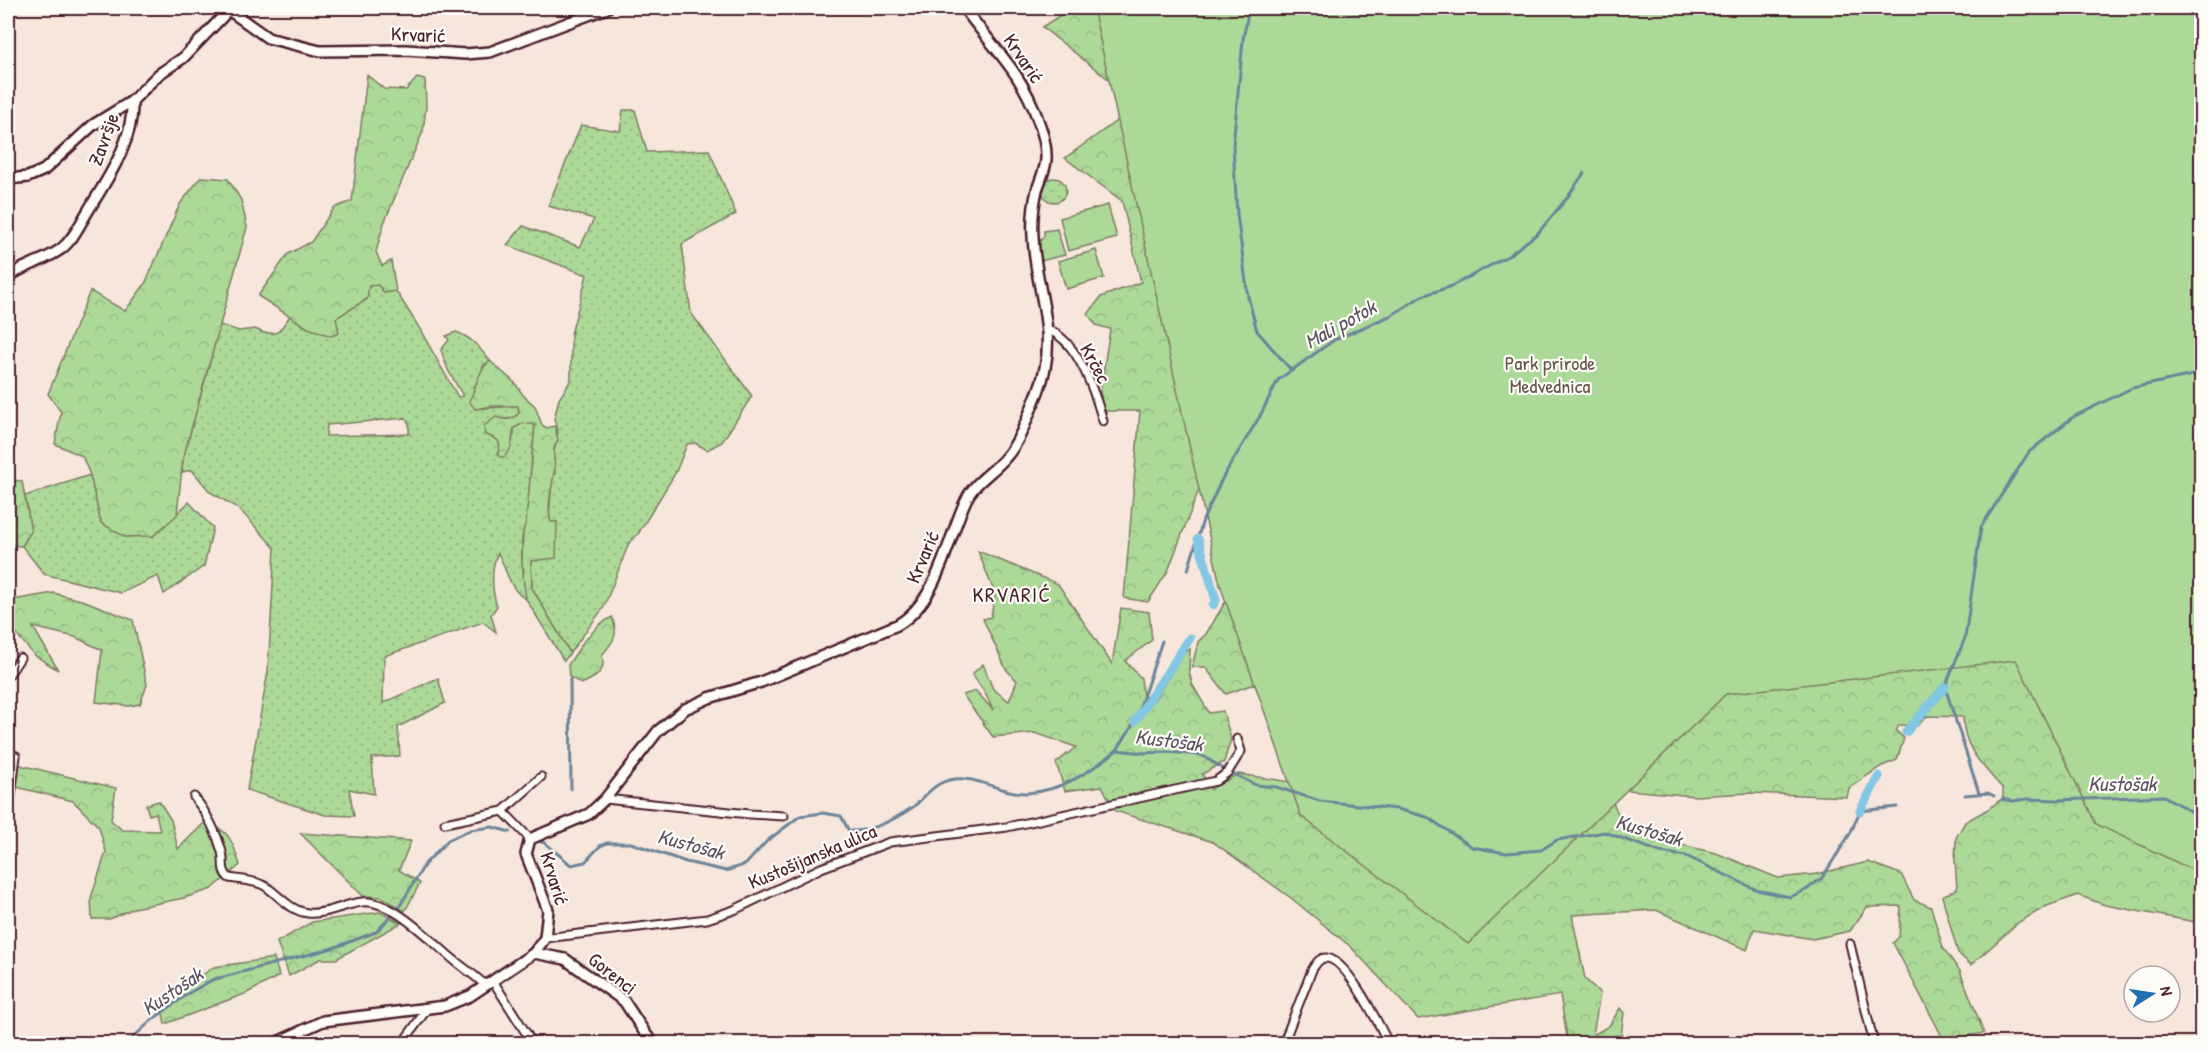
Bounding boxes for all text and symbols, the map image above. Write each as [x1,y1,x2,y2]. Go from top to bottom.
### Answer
street label: Krvarić [391,20,446,48]
street label: Krvarić [998,28,1050,88]
street label: Završje [81,109,125,169]
water label: Mali potok [1299,291,1383,356]
street label: Krčec [1074,338,1118,388]
park label: Park prirode Medvednica [1505,349,1595,399]
street label: Krvarić [899,527,945,587]
district label: KRVARIĆ [972,580,1052,609]
water label: Kustošak [1133,721,1207,759]
water label: Kustošak [2088,769,2158,798]
water label: Kustošak [1612,807,1688,854]
street label: Kustošijanska ulica [744,817,880,895]
water label: Kustošak [654,821,730,867]
street label: Krvarić [534,848,576,908]
street label: Gorenci [583,946,643,1000]
water label: Kustošak [136,959,210,1022]
north arrow [2122,964,2182,1024]
text: N [2155,984,2178,998]

